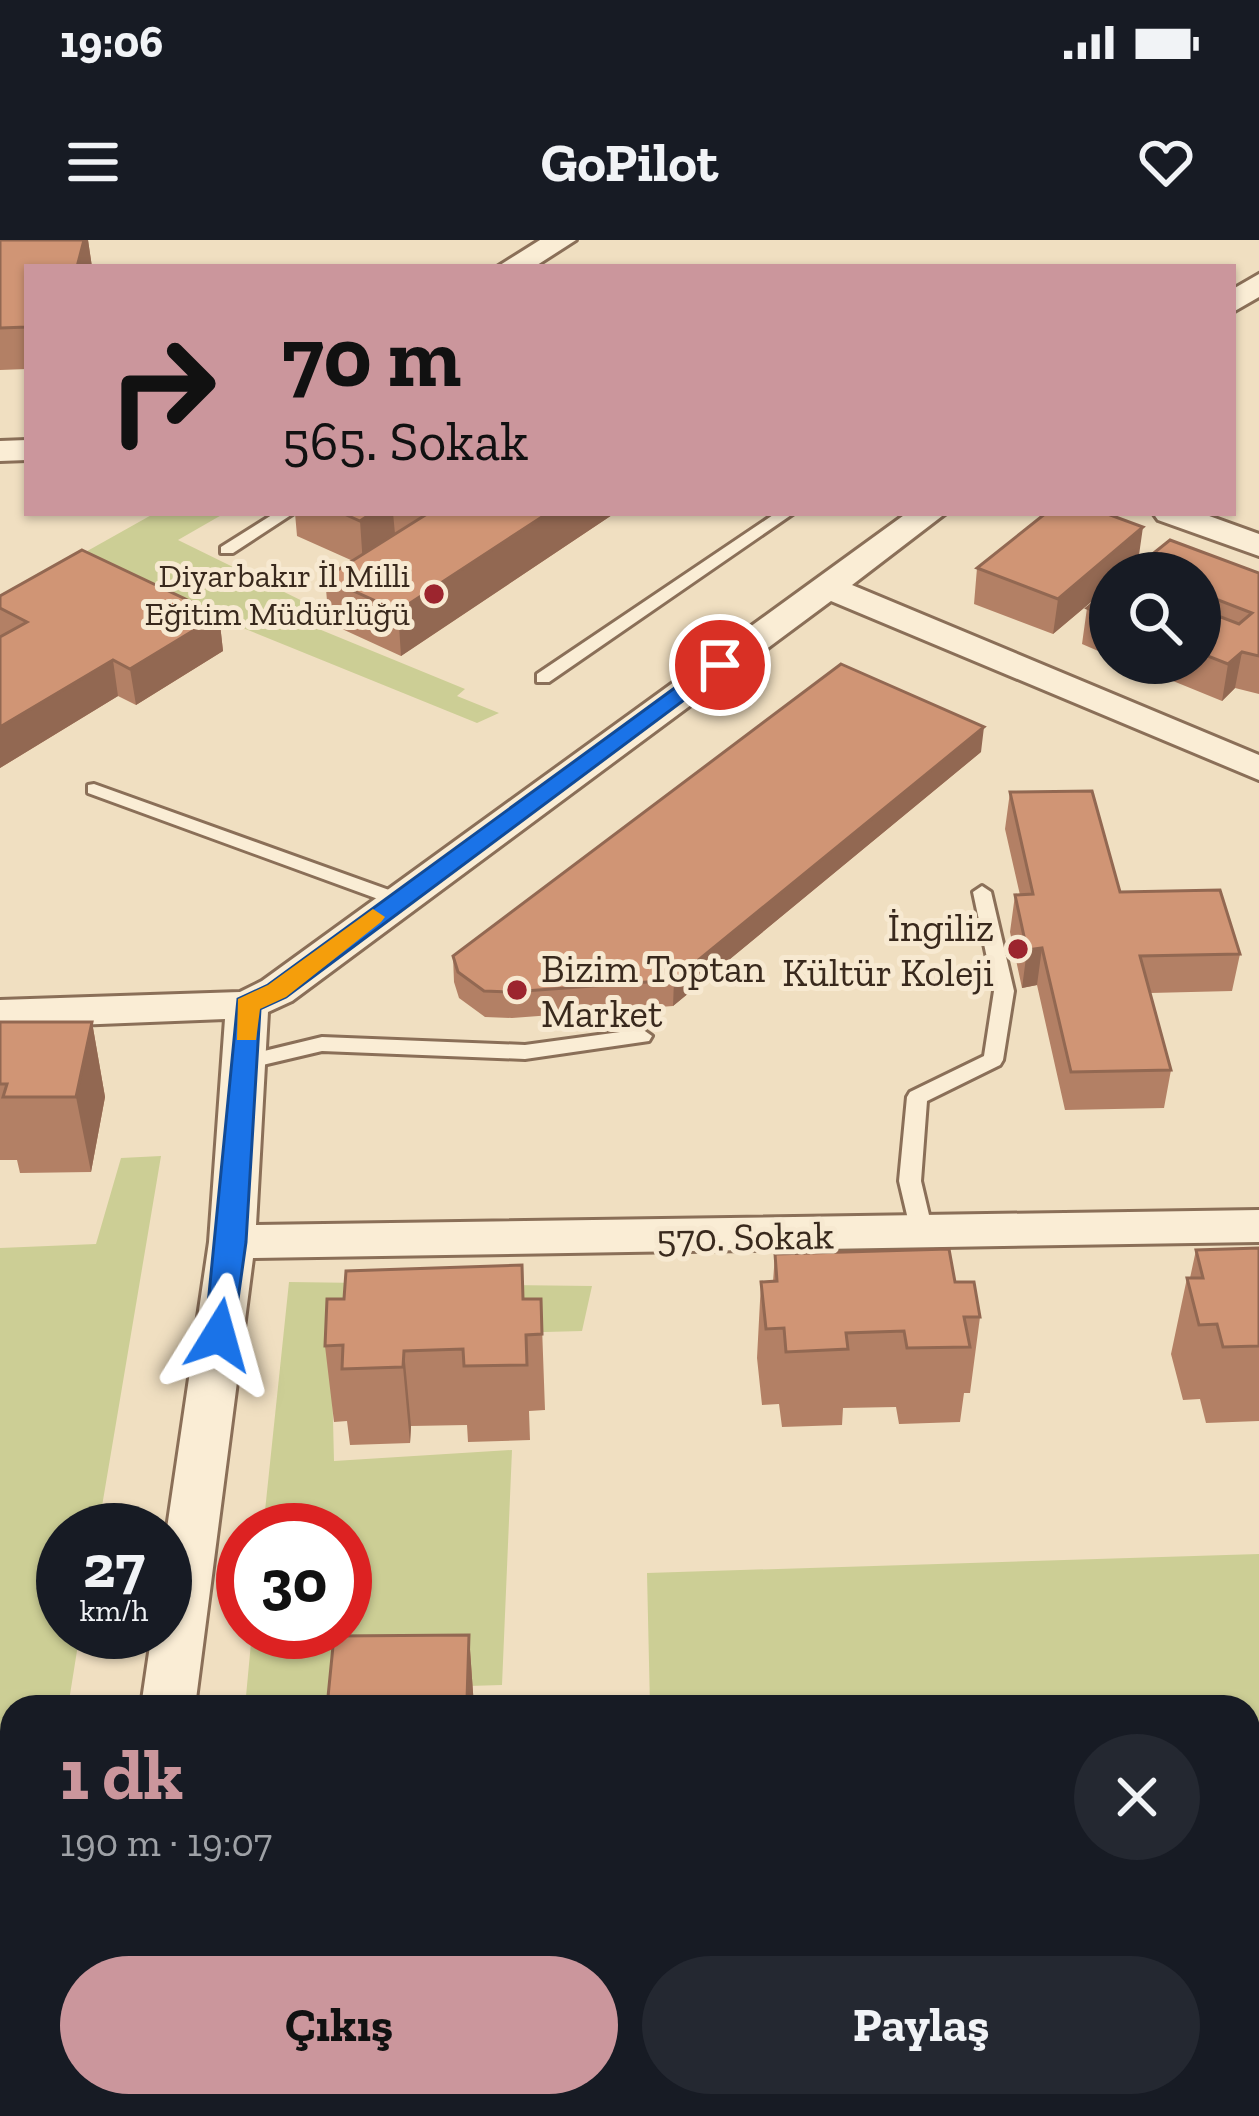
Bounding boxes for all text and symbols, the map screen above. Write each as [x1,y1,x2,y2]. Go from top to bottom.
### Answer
text: 19:06 [60,15,163,69]
icon: menu [60,129,126,195]
icon: heart [1133,129,1199,195]
text: GoPilot [541,130,718,195]
text: 70 m [282,307,461,408]
icon: right [84,312,240,468]
text: 565. Sokak [282,409,528,474]
map controls [1089,552,1221,684]
button: search [1089,552,1221,684]
place label: Diyarbakır İl Milli Eğitim Müdürlüğü [145,556,410,633]
marker: Diyarbakır İl Milli Eğitim Müdürlüğü [421,581,447,607]
pin [669,614,771,716]
icon: arrive [687,632,753,698]
place label: İngiliz Kültür Koleji [782,904,994,996]
marker: İngiliz Kültür Koleji [1005,936,1031,962]
place label: Bizim Toptan Market [541,945,765,1037]
marker: Bizim Toptan Market [504,977,530,1003]
street label: 570. Sokak [656,1211,834,1262]
position arrow [156,1272,282,1398]
speed limit sign: 30 [216,1503,372,1659]
text: 27 [83,1530,145,1602]
text: km/h [80,1593,148,1629]
text: 1 dk [60,1731,183,1817]
button: close [1074,1734,1200,1860]
text: 190 m · 19:07 [60,1819,272,1866]
button: Çıkış [60,1956,618,2094]
button: Paylaş [642,1956,1200,2094]

